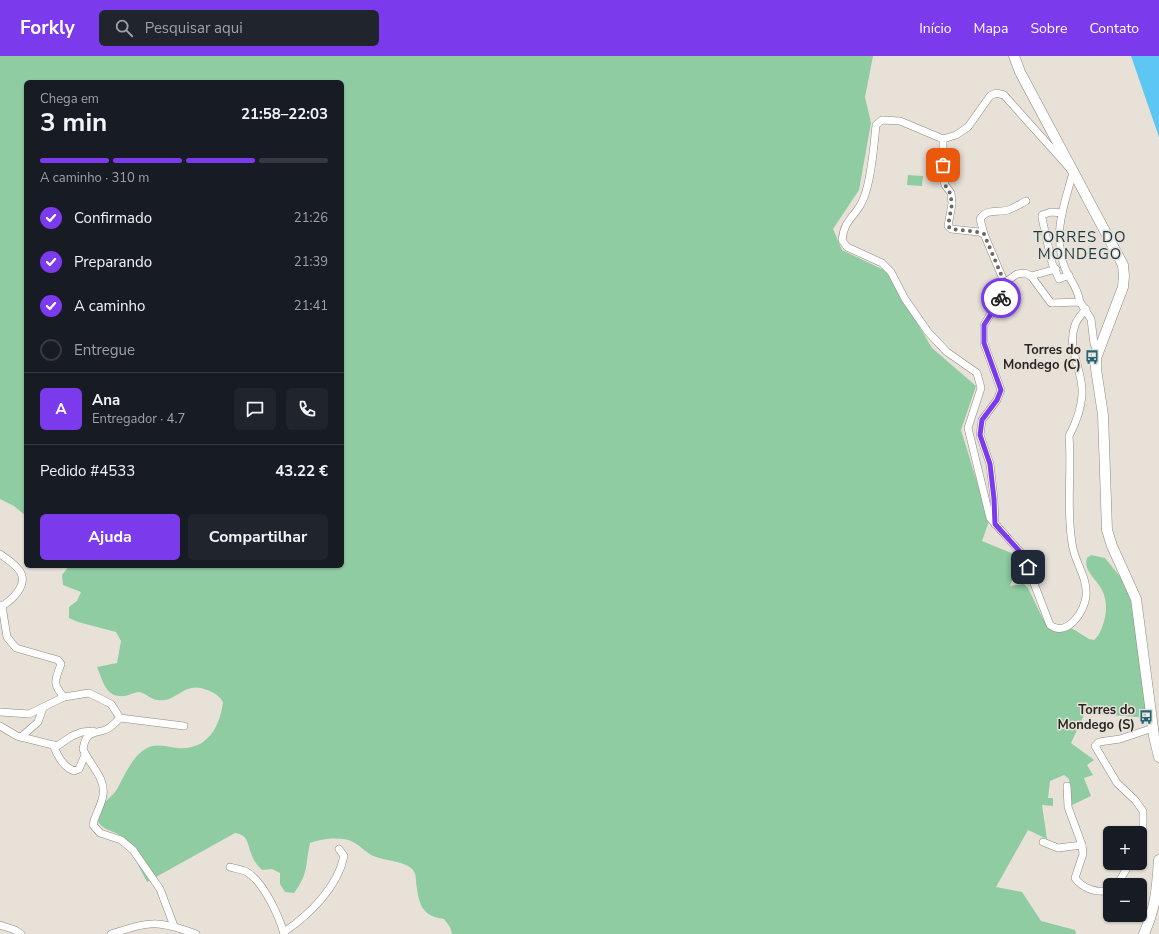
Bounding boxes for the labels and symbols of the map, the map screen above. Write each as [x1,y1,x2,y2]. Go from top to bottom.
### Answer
pin [926,148,960,182]
district label: TORRES DO MONDEGO [1033,227,1127,264]
courier [981,278,1021,318]
place label: Torres do Mondego (C) [1003,341,1081,374]
bus stop icon: Torres do Mondego (C) [1084,349,1100,365]
pin [1011,550,1045,584]
place label: Torres do Mondego (S) [1057,701,1135,734]
bus stop icon: Torres do Mondego (S) [1138,709,1154,725]

